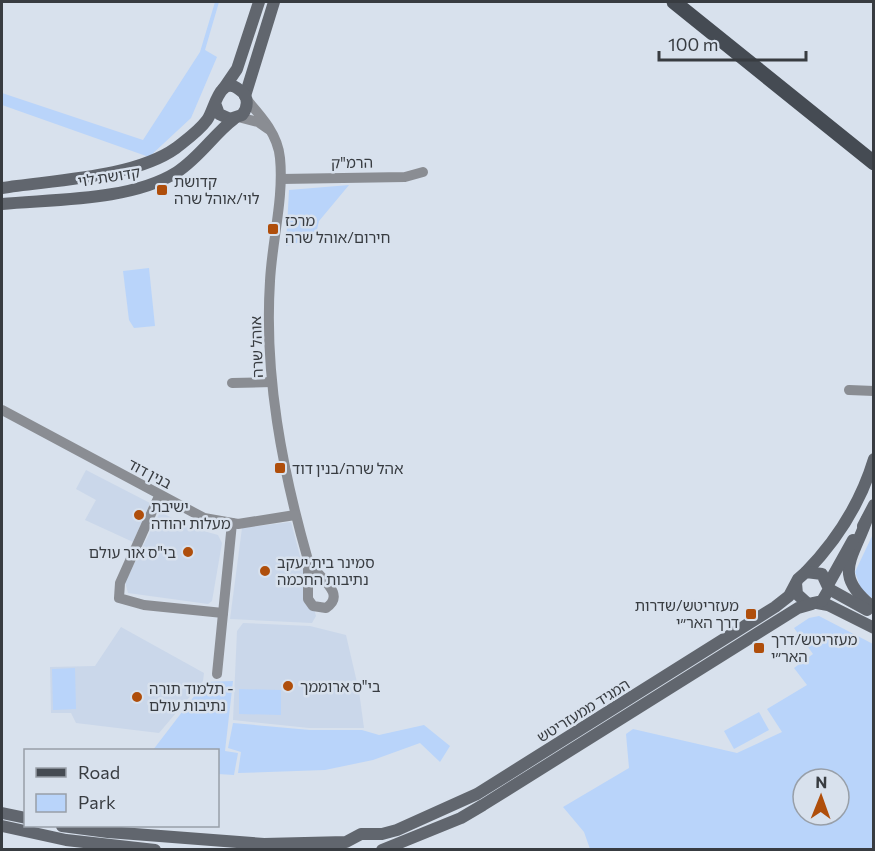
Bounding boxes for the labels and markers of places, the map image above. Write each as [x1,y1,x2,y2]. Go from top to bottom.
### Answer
place label: קדושת לוי/אוהל שרה [174,172,260,207]
marker: קדושת לוי/אוהל שרה [155,183,169,197]
place label: מרכז חירום/אוהל שרה [285,211,390,246]
marker: מרכז חירום/אוהל שרה [266,222,280,236]
place label: אהל שרה/בנין דוד [292,459,403,477]
marker: אהל שרה/בנין דוד [273,461,287,475]
place label: ישיבת מעלות יהודה [151,497,231,532]
marker: ישיבת מעלות יהודה [132,508,146,522]
place label: בי"ס אור עולם [89,543,176,561]
marker: בי"ס אור עולם [181,545,195,559]
place label: סמינר בית יעקב נתיבות החכמה [277,553,375,588]
marker: סמינר בית יעקב נתיבות החכמה [258,564,272,578]
place label: מעזריטש/שדרות דרך האר״י [635,596,739,631]
marker: מעזריטש/שדרות דרך האר״י [744,607,758,621]
place label: מעזריטש/דרך האר״י [771,630,858,665]
marker: מעזריטש/דרך האר״י [752,641,766,655]
place label: בי"ס ארוממך [300,677,381,695]
place label: תלמוד תורה - נתיבות עולם [149,679,234,714]
marker: בי"ס ארוממך [281,679,295,693]
marker: תלמוד תורה - נתיבות עולם [130,690,144,704]

